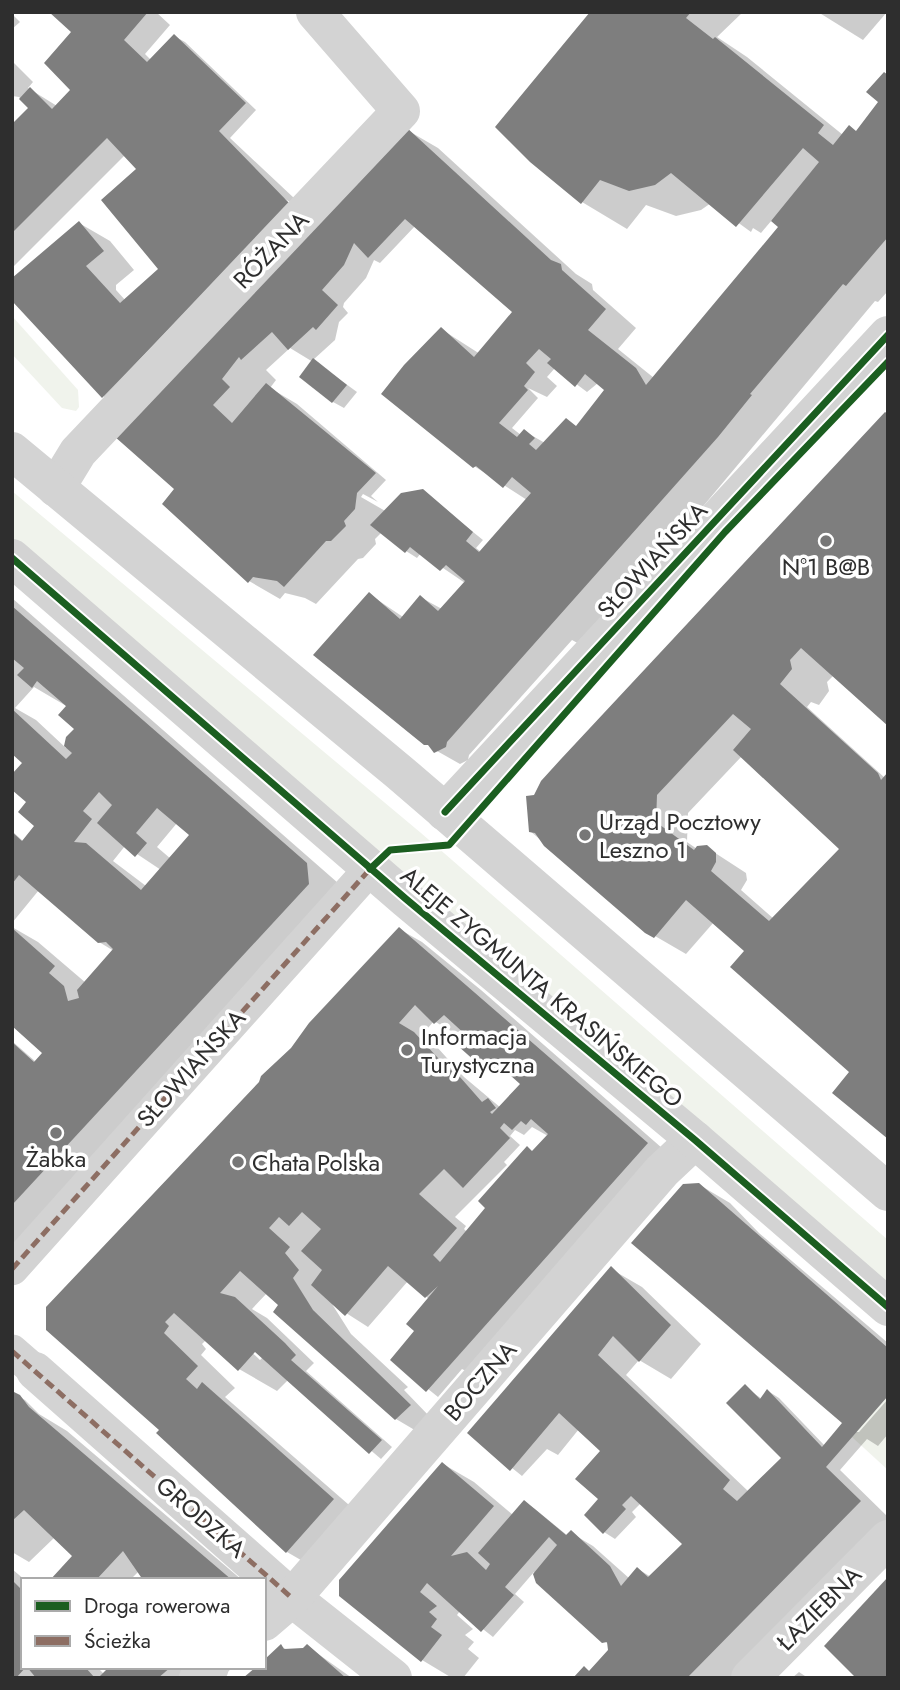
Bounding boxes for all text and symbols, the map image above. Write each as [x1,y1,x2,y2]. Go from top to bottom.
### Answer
street label: RÓŻANA [225,203,317,297]
street label: SŁOWIAŃSKA [589,494,715,626]
marker: N°1 B@B [818,533,834,549]
place label: N°1 B@B [782,549,870,584]
place label: Urząd Pocztowy Leszno 1 [599,804,761,867]
marker: Urząd Pocztowy Leszno 1 [577,827,593,843]
street label: ALEJE ZYGMUNTA KRASIŃSKIEGO [393,858,691,1116]
street label: SŁOWIAŃSKA [128,1001,254,1135]
place label: Informacja Turystyczna [421,1019,535,1082]
marker: Informacja Turystyczna [399,1042,415,1058]
marker: Żabka [48,1125,64,1141]
place label: Żabka [26,1141,86,1176]
place label: Chata Polska [252,1145,380,1180]
marker: Chata Polska [230,1154,246,1170]
street label: BOCZNA [435,1333,525,1429]
street label: GRODZKA [148,1468,254,1566]
street label: ŁAZIEBNA [768,1558,869,1659]
legend [21,1578,266,1669]
text: Droga rowerowa [84,1591,230,1621]
text: Ścieżka [84,1626,151,1656]

